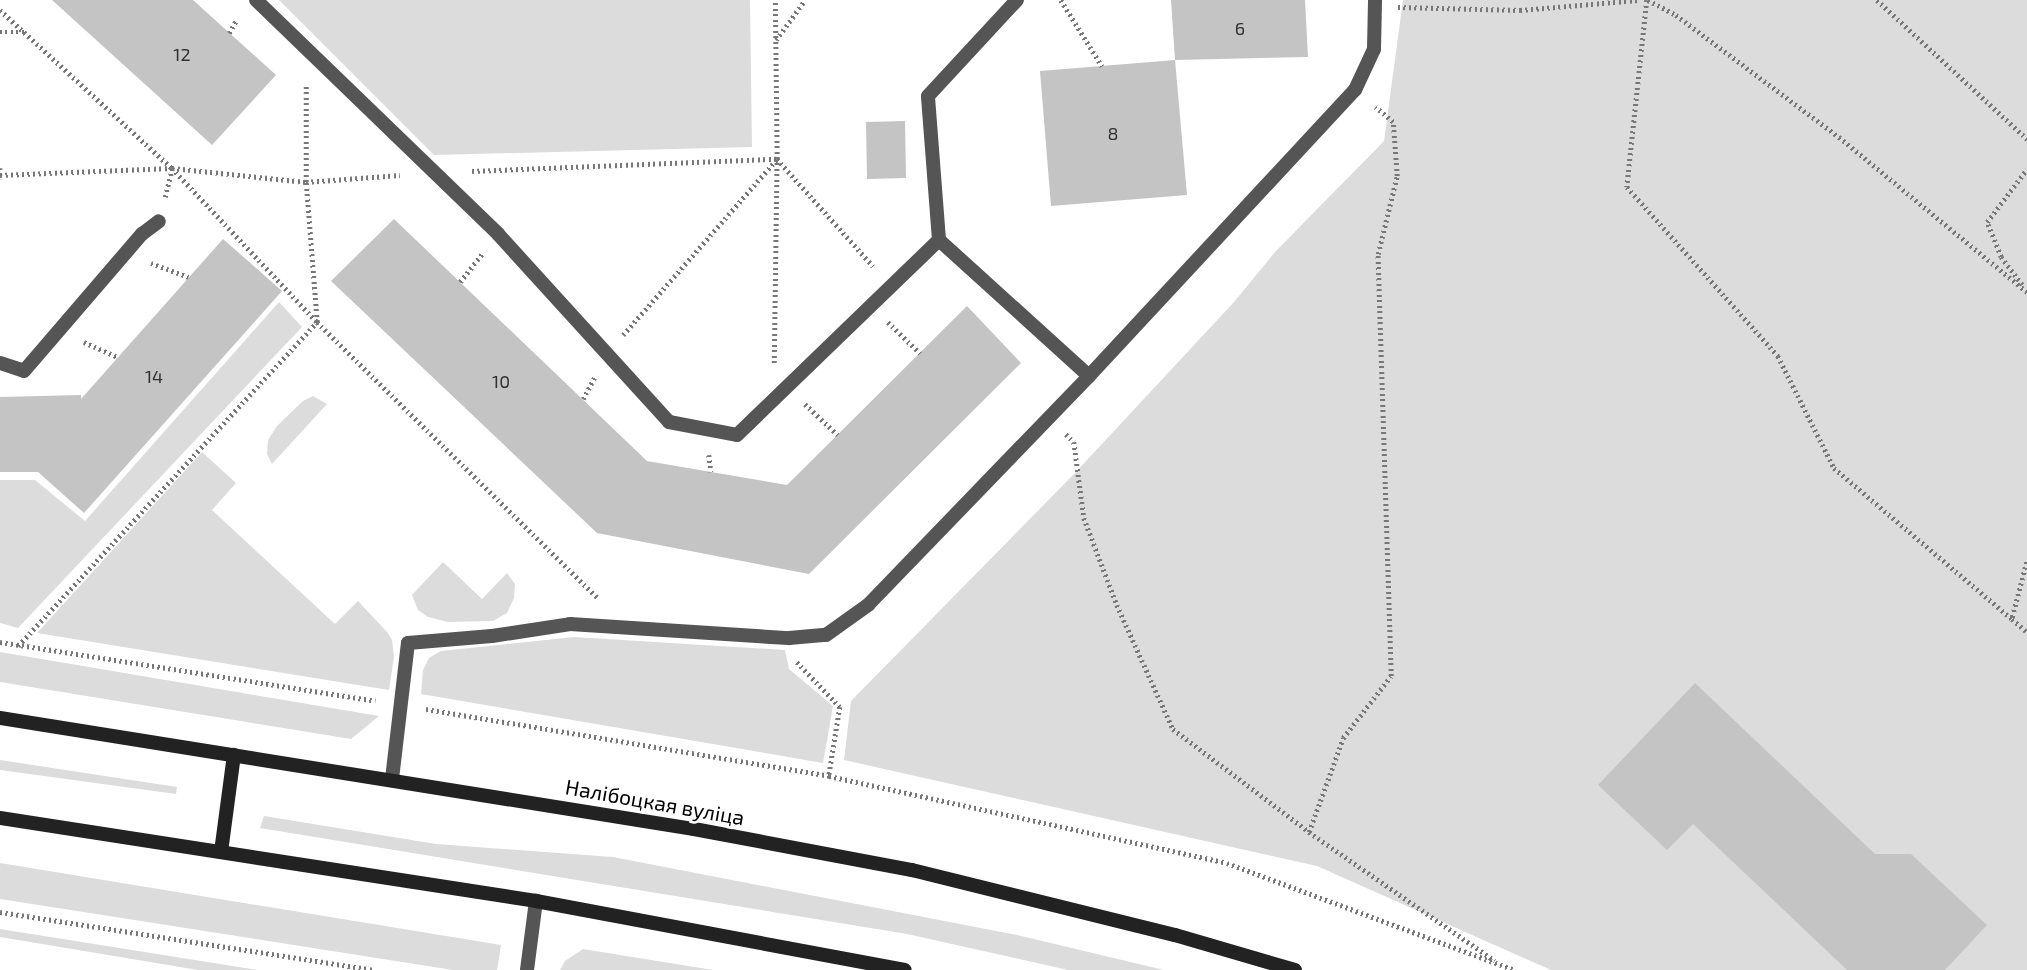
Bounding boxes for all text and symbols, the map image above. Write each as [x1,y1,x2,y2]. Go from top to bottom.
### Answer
house number: 6 [1235,17,1245,39]
house number: 12 [173,43,191,65]
house number: 8 [1108,122,1118,144]
house number: 14 [145,365,163,387]
house number: 10 [492,370,510,392]
street label: Налібоцкая вуліца [564,774,746,830]

